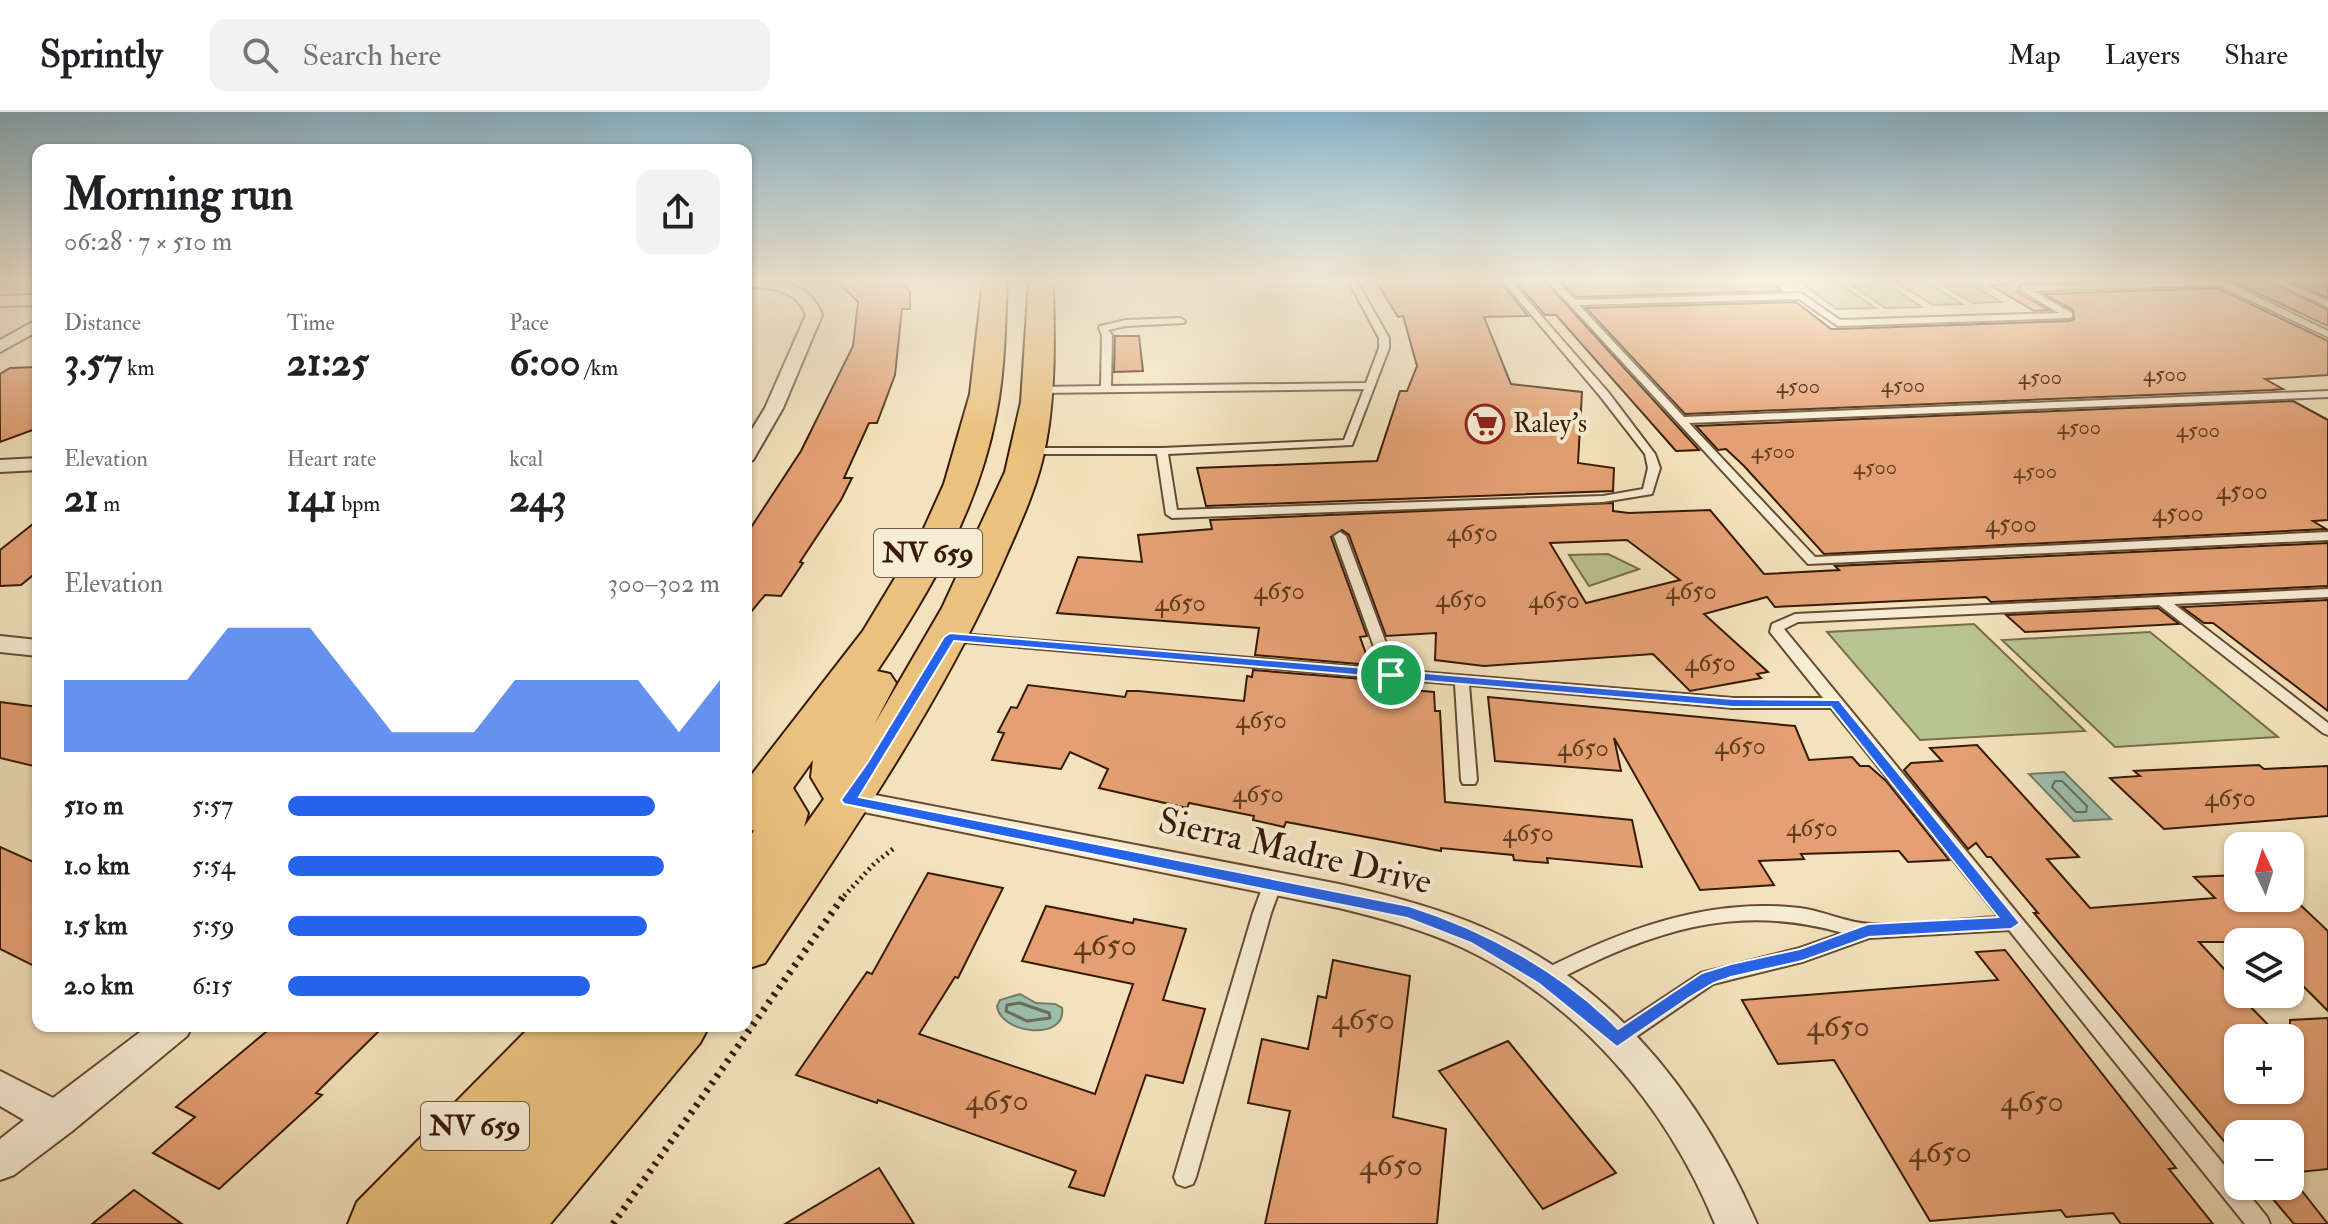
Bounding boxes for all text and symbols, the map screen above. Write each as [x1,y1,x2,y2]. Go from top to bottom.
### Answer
search box [210,19,770,91]
text: Sprintly [40,31,162,79]
icon: search [238,33,282,77]
text: Search here [302,37,441,74]
text: Map [2008,38,2061,73]
text: Layers [2105,38,2180,73]
text: Share [2224,38,2288,73]
text: Morning run [64,168,293,223]
button: share [636,170,720,254]
text: 06:28 · 7 × 510 m [64,226,232,258]
text: Distance [64,309,141,337]
text: Time [287,309,335,337]
text: Pace [509,309,549,337]
text: 3.57 [64,337,122,388]
text: 21:25 [287,337,369,388]
text: 6:00 [509,337,580,388]
text: km [122,354,155,382]
text: /km [580,354,618,382]
house number: 4500 [2143,360,2187,388]
house number: 4500 [2018,363,2062,391]
house number: 4500 [1881,371,1925,399]
house number: 4500 [1776,372,1820,400]
supermarket icon: Raley's [1464,403,1506,445]
place label: Raley's [1513,408,1587,440]
house number: 4500 [2057,413,2101,441]
house number: 4500 [2176,416,2220,444]
house number: 4500 [1751,437,1795,465]
text: Elevation [64,445,148,473]
text: Heart rate [287,445,376,473]
text: kcal [509,445,543,473]
house number: 4500 [1853,453,1897,481]
house number: 4500 [2013,457,2057,485]
text: 21 [64,473,99,524]
text: 141 [287,473,337,524]
text: 243 [509,473,567,524]
house number: 4500 [2216,475,2268,507]
text: m [99,490,120,518]
text: bpm [337,490,380,518]
house number: 4500 [2152,497,2204,529]
house number: 4500 [1985,508,2037,540]
house number: 4650 [1446,517,1498,549]
road number: NV 659 [874,529,982,577]
text: Elevation [64,568,163,600]
text: 300–302 m [608,568,720,600]
house number: 4650 [1253,575,1305,607]
house number: 4650 [1665,575,1717,607]
house number: 4650 [1435,583,1487,615]
house number: 4650 [1528,584,1580,616]
house number: 4650 [1154,587,1206,619]
pin [1357,641,1425,709]
house number: 4650 [1684,647,1736,679]
icon: arrive [1369,653,1413,697]
house number: 4650 [1235,704,1287,736]
house number: 4650 [1714,730,1766,762]
house number: 4650 [1557,732,1609,764]
house number: 4650 [1232,778,1284,810]
house number: 4650 [2204,782,2256,814]
text: 510 m [64,790,124,822]
text: 5:57 [192,790,233,822]
street label: Sierra Madre Drive [1154,798,1436,904]
house number: 4650 [1786,812,1838,844]
house number: 4650 [1502,817,1554,849]
north arrow [2224,832,2304,912]
map controls [2224,832,2304,1200]
text: 1.0 km [64,850,130,882]
text: 5:54 [192,850,235,882]
text: 1.5 km [64,910,127,942]
text: 5:59 [192,910,235,942]
house number: 4650 [1073,925,1137,965]
button: layers [2224,928,2304,1008]
text: 2.0 km [64,970,134,1002]
text: 6:15 [192,970,232,1002]
house number: 4650 [1331,999,1395,1039]
house number: 4650 [1806,1006,1870,1046]
button: + [2224,1024,2304,1104]
house number: 4650 [965,1080,1029,1120]
house number: 4650 [2000,1081,2064,1121]
road number: NV 659 [421,1102,529,1150]
button: − [2224,1120,2304,1200]
house number: 4650 [1908,1132,1972,1172]
house number: 4650 [1359,1145,1423,1185]

